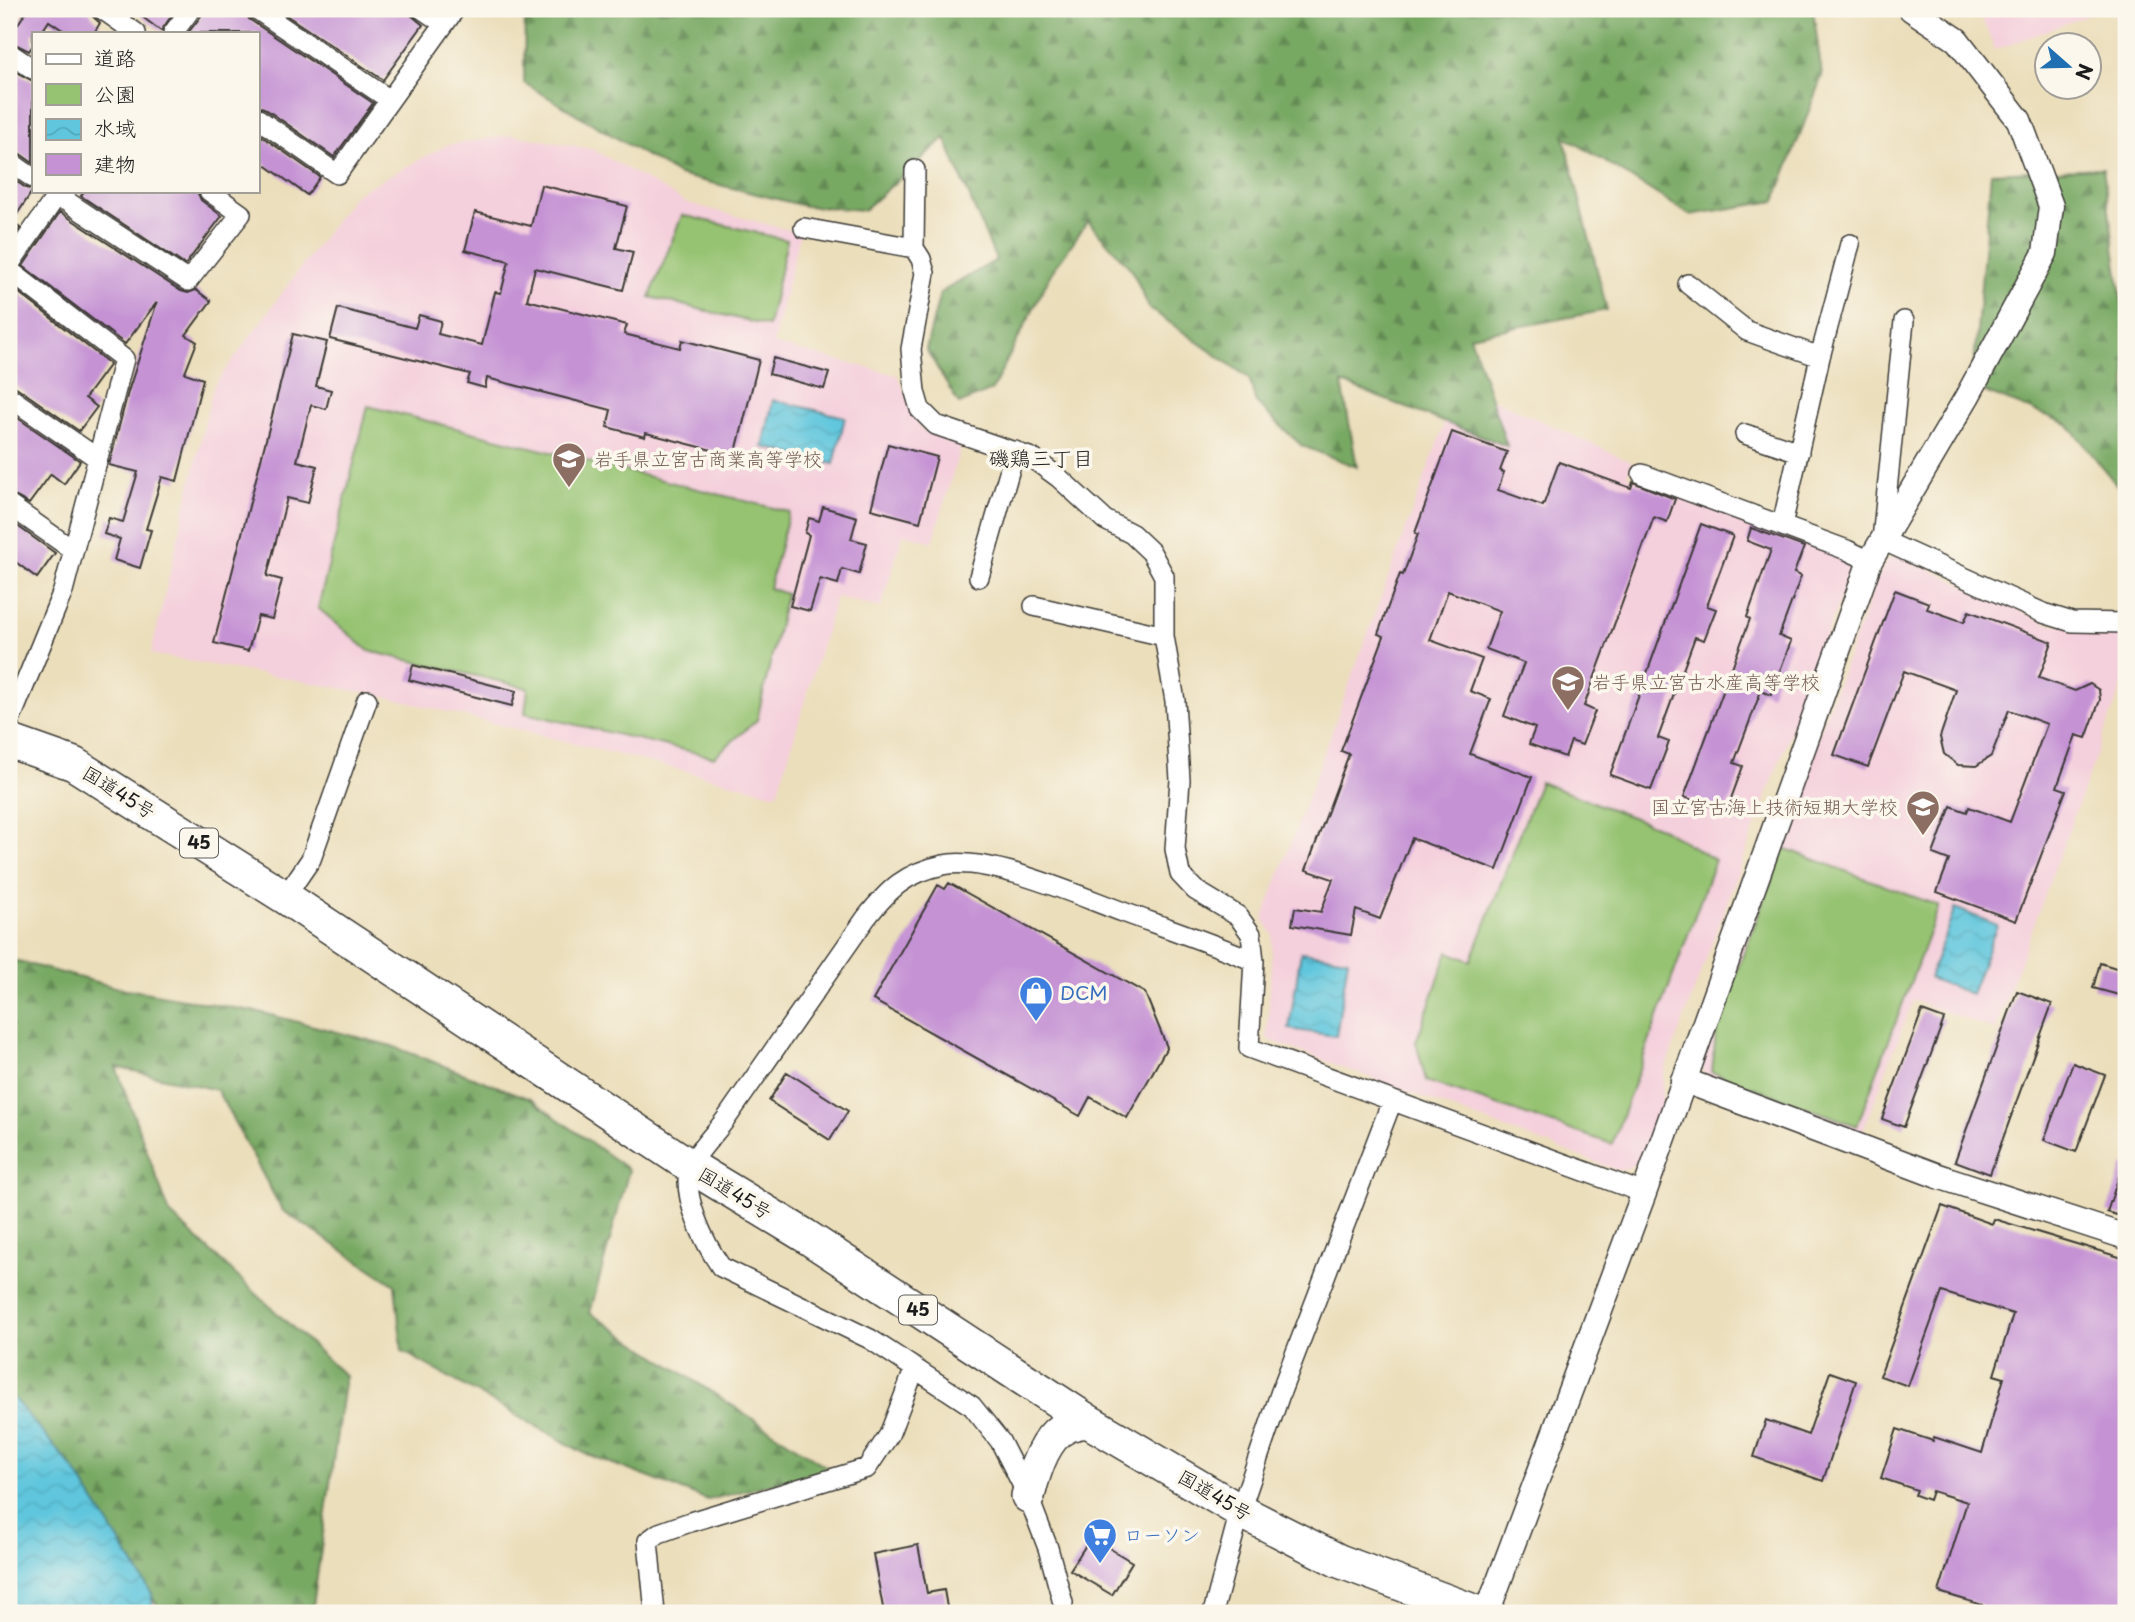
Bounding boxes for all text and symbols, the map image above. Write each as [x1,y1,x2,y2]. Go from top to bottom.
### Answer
legend [32,32,259,192]
north arrow [2034,32,2104,102]
text: 道路 [94,41,136,73]
text: N [2069,60,2101,84]
text: 公園 [94,77,136,109]
text: 水域 [94,111,136,143]
text: 建物 [94,147,136,179]
school or university icon: 岩手県立宮古商業高等学校 [550,440,588,489]
district label: 磯鶏三丁目 [989,441,1094,473]
place label: 岩手県立宮古商業高等学校 [594,444,822,472]
school or university icon: 岩手県立宮古水産高等学校 [1549,663,1587,712]
place label: 岩手県立宮古水産高等学校 [1592,667,1820,695]
street label: 国道45号 [78,758,161,825]
school or university icon: 国立宮古海上技術短期大学校 [1904,788,1942,837]
place label: 国立宮古海上技術短期大学校 [1651,792,1898,820]
road number: 45 [180,828,218,858]
shop icon: DCM [1017,974,1055,1023]
place label: DCM [1060,978,1108,1006]
street label: 国道45号 [693,1159,778,1225]
road number: 45 [899,1296,937,1324]
street label: 国道45号 [1173,1462,1258,1527]
supermarket icon: ローソン [1081,1516,1119,1565]
place label: ローソン [1124,1520,1200,1548]

